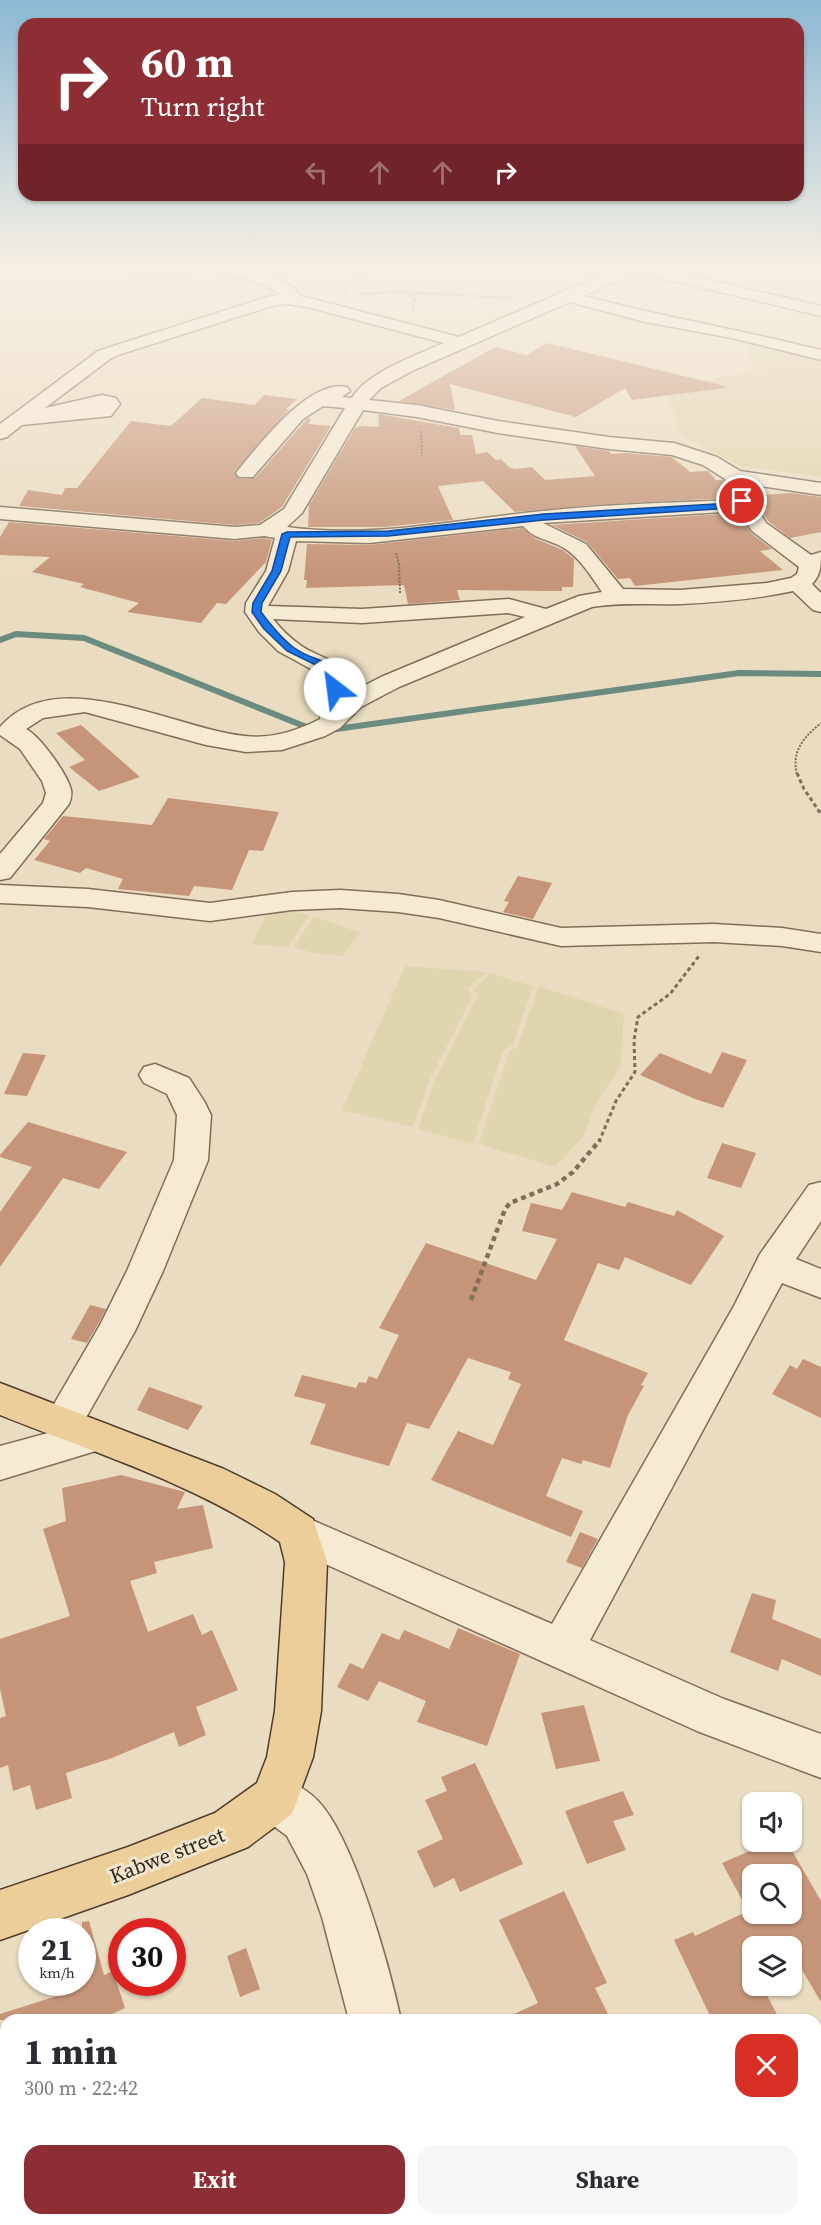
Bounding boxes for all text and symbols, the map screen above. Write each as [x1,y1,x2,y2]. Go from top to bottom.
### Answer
text: 60 m [141,33,234,91]
icon: right [42,42,120,120]
text: Turn right [141,88,265,125]
icon: left [300,156,333,189]
icon: ahead [363,156,396,189]
icon: ahead [426,156,459,189]
icon: right [489,156,522,189]
pin [716,475,767,526]
icon: arrive [725,484,758,517]
position arrow [303,657,367,721]
map controls [742,1792,802,1996]
button: sound [742,1792,802,1852]
street label: Kabwe street [105,1820,229,1890]
button: search [742,1864,802,1924]
speed limit sign: 30 [108,1918,186,1996]
text: 21 [41,1929,73,1970]
button: layers [742,1936,802,1996]
text: km/h [39,1962,75,1983]
text: 1 min [24,2027,117,2076]
button: close [735,2034,798,2097]
text: 300 m · 22:42 [24,2074,138,2102]
button: Exit [24,2145,405,2214]
button: Share [417,2145,798,2214]

